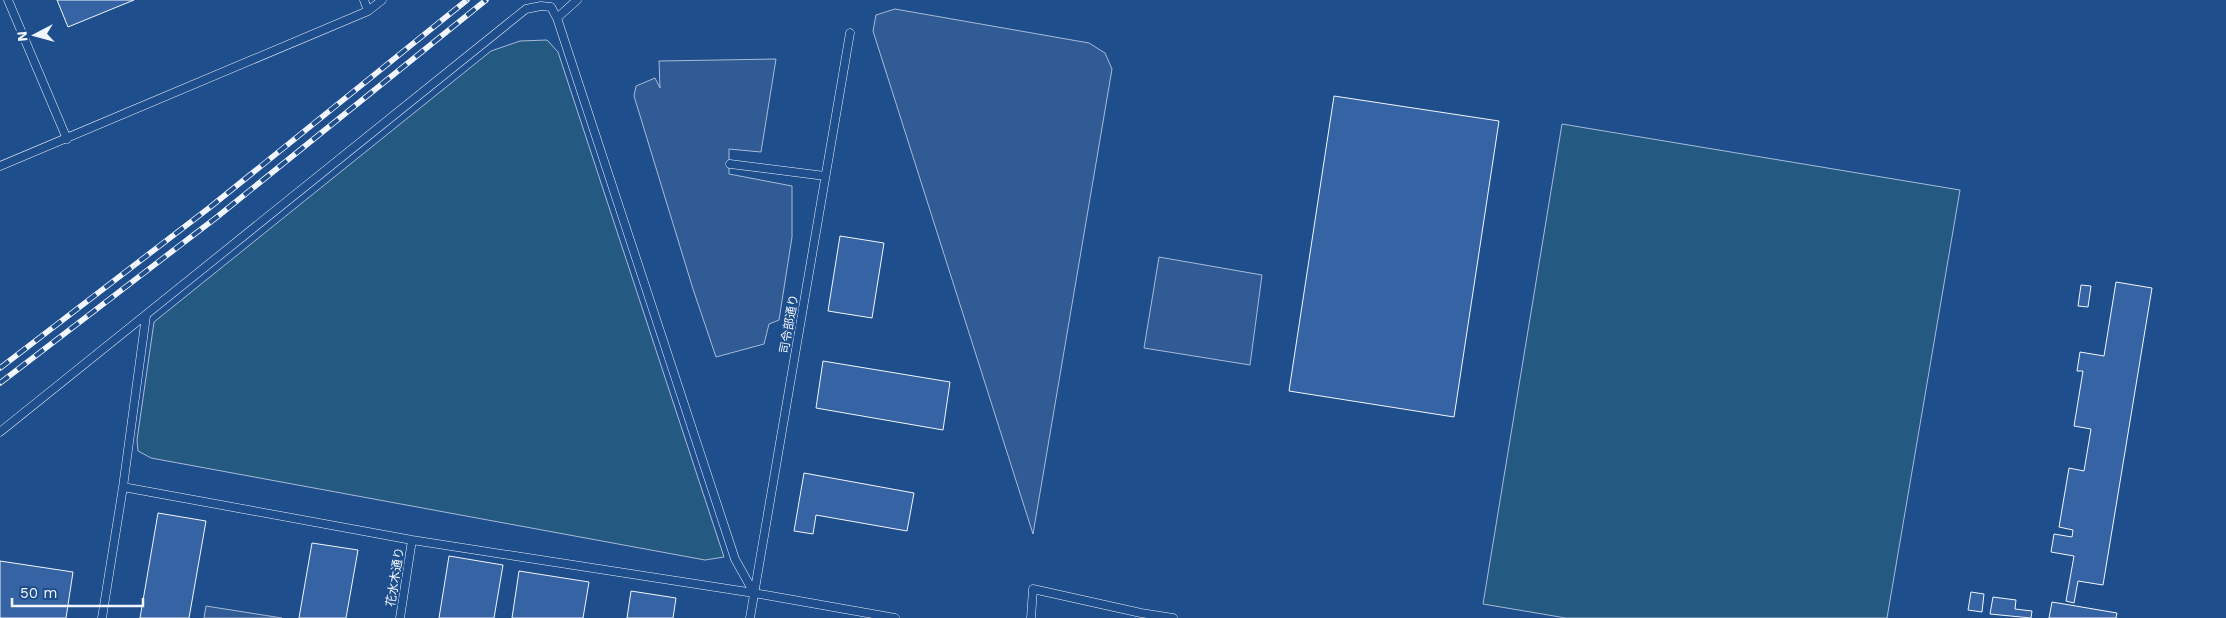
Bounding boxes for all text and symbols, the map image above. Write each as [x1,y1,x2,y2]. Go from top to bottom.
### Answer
north arrow [10,10,60,60]
text: N [14,30,31,42]
street label: 司令部通り [777,293,801,355]
street label: 花水木通り [383,546,407,608]
scale bar [12,576,144,608]
text: 50 m [20,584,57,602]

